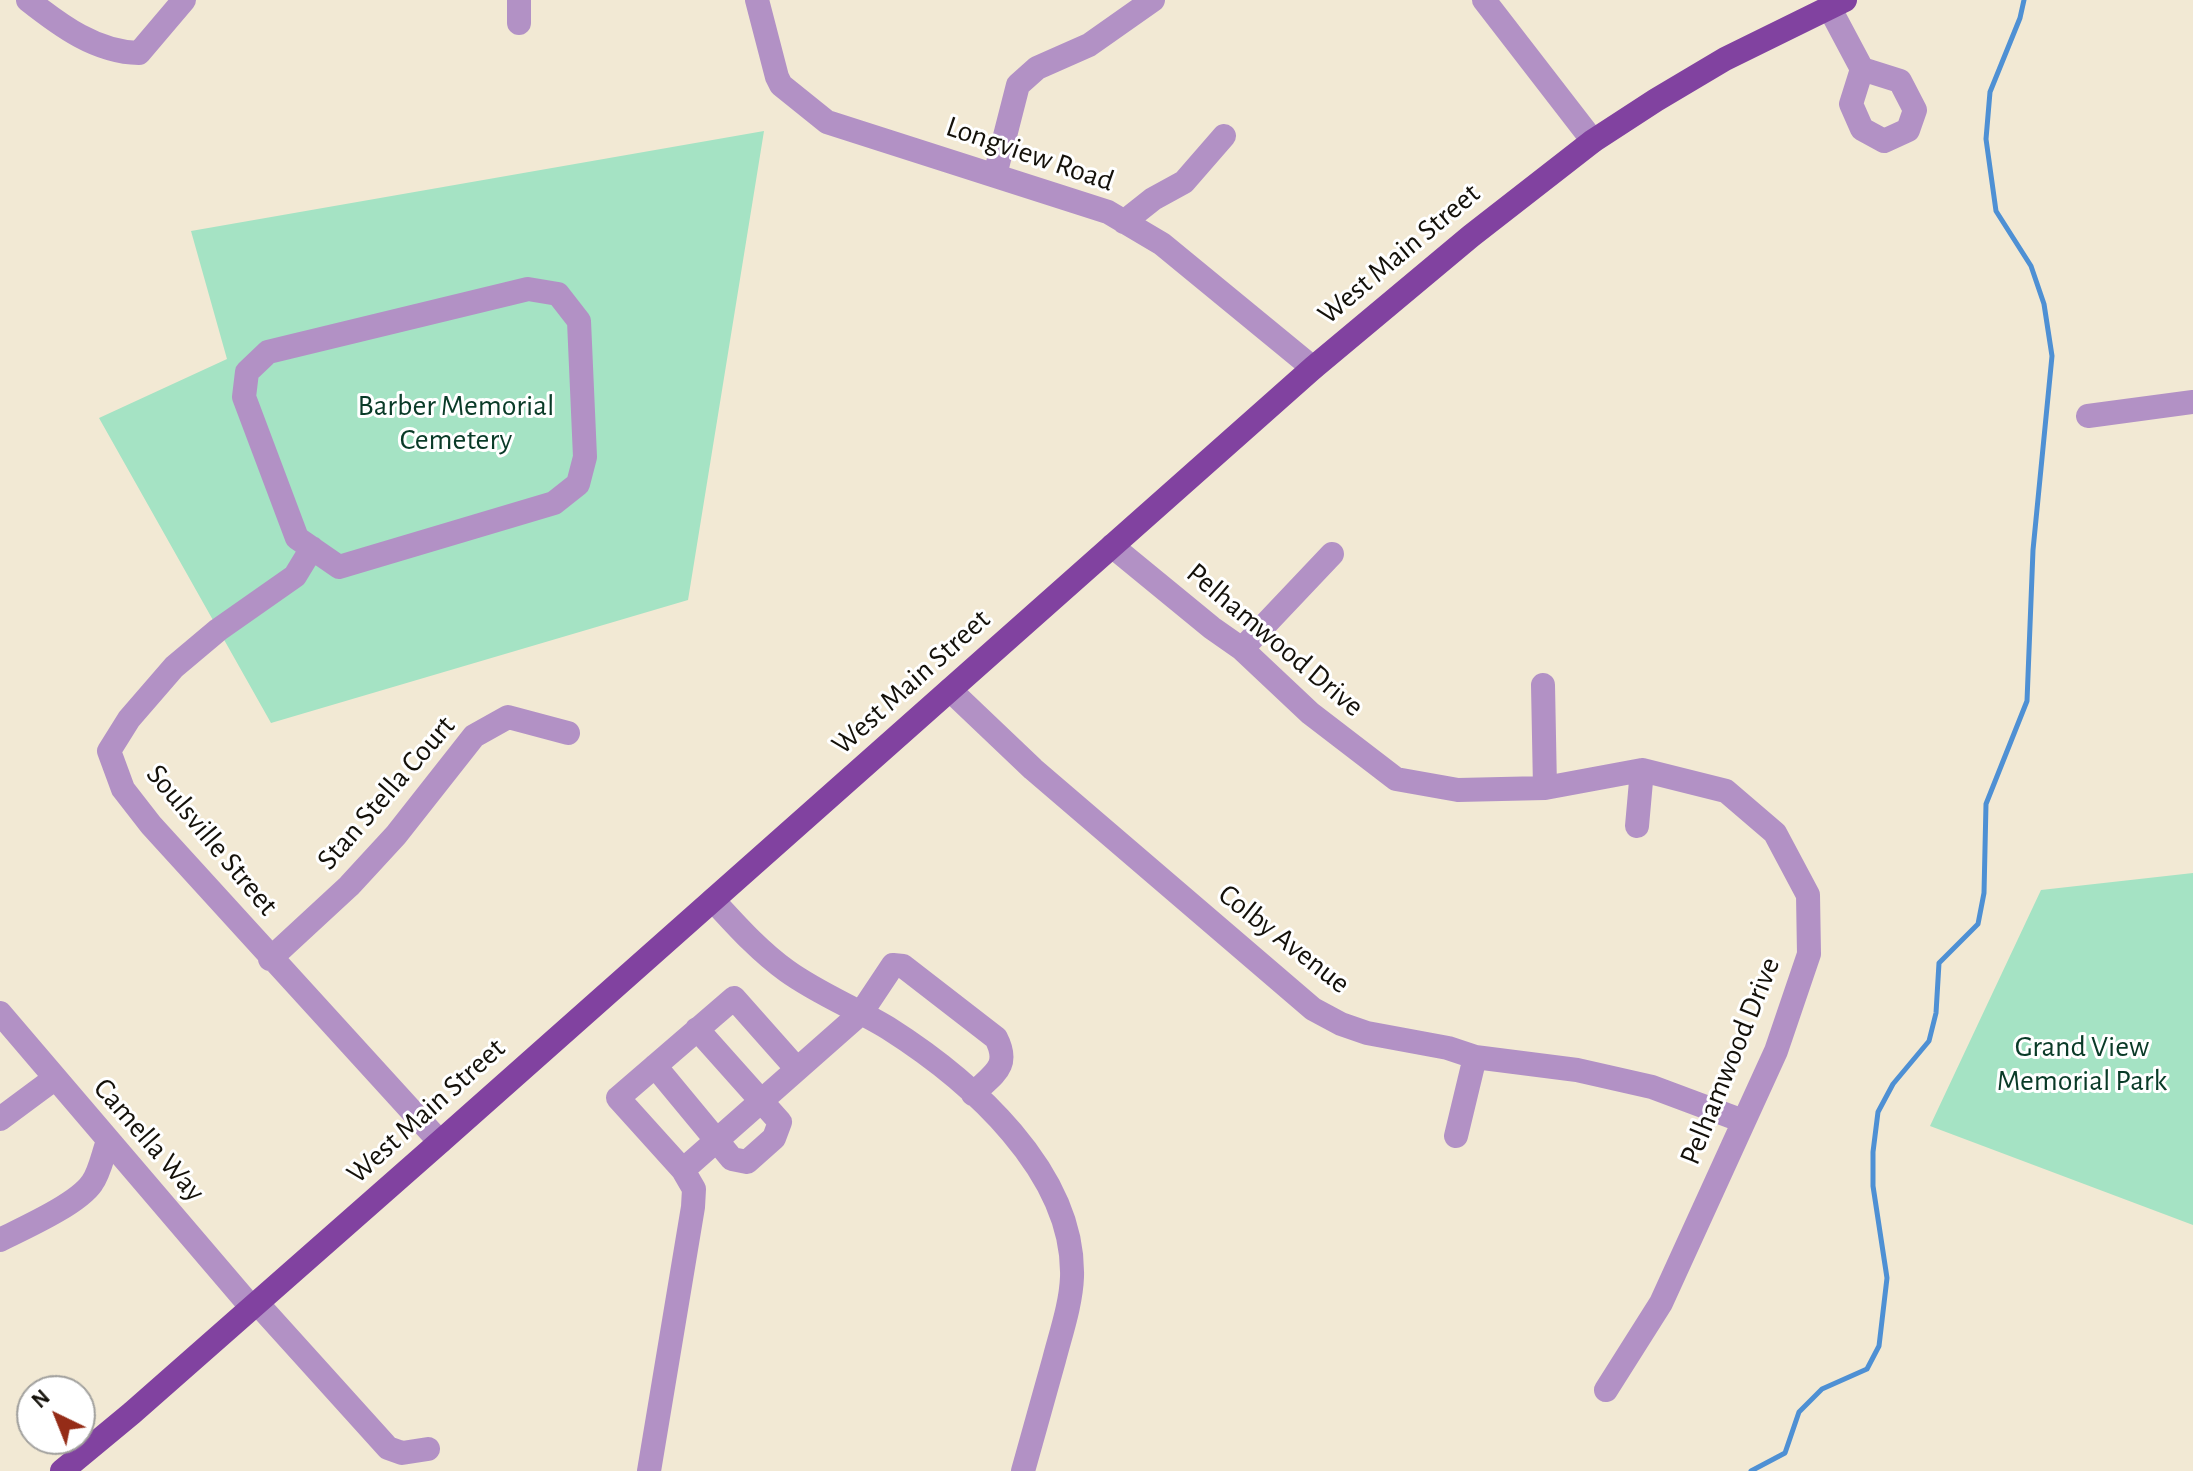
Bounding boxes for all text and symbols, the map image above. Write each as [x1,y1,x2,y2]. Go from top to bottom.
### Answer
street label: Longview Road [941,108,1119,200]
street label: West Main Street [1311,176,1487,332]
park label: Barber Memorial Cemetery [358,388,554,458]
street label: Pelhamwood Drive [1179,555,1371,725]
street label: West Main Street [824,602,998,762]
street label: Stan Stella Court [309,709,463,877]
street label: Soulsville Street [138,757,286,923]
street label: Colby Avenue [1211,876,1357,1002]
street label: Pelhamwood Drive [1672,952,1788,1170]
park label: Grand View Memorial Park [1997,1029,2167,1100]
street label: West Main Street [339,1031,513,1191]
street label: Camella Way [86,1071,212,1209]
north arrow [16,1375,96,1455]
text: N [28,1386,54,1412]

